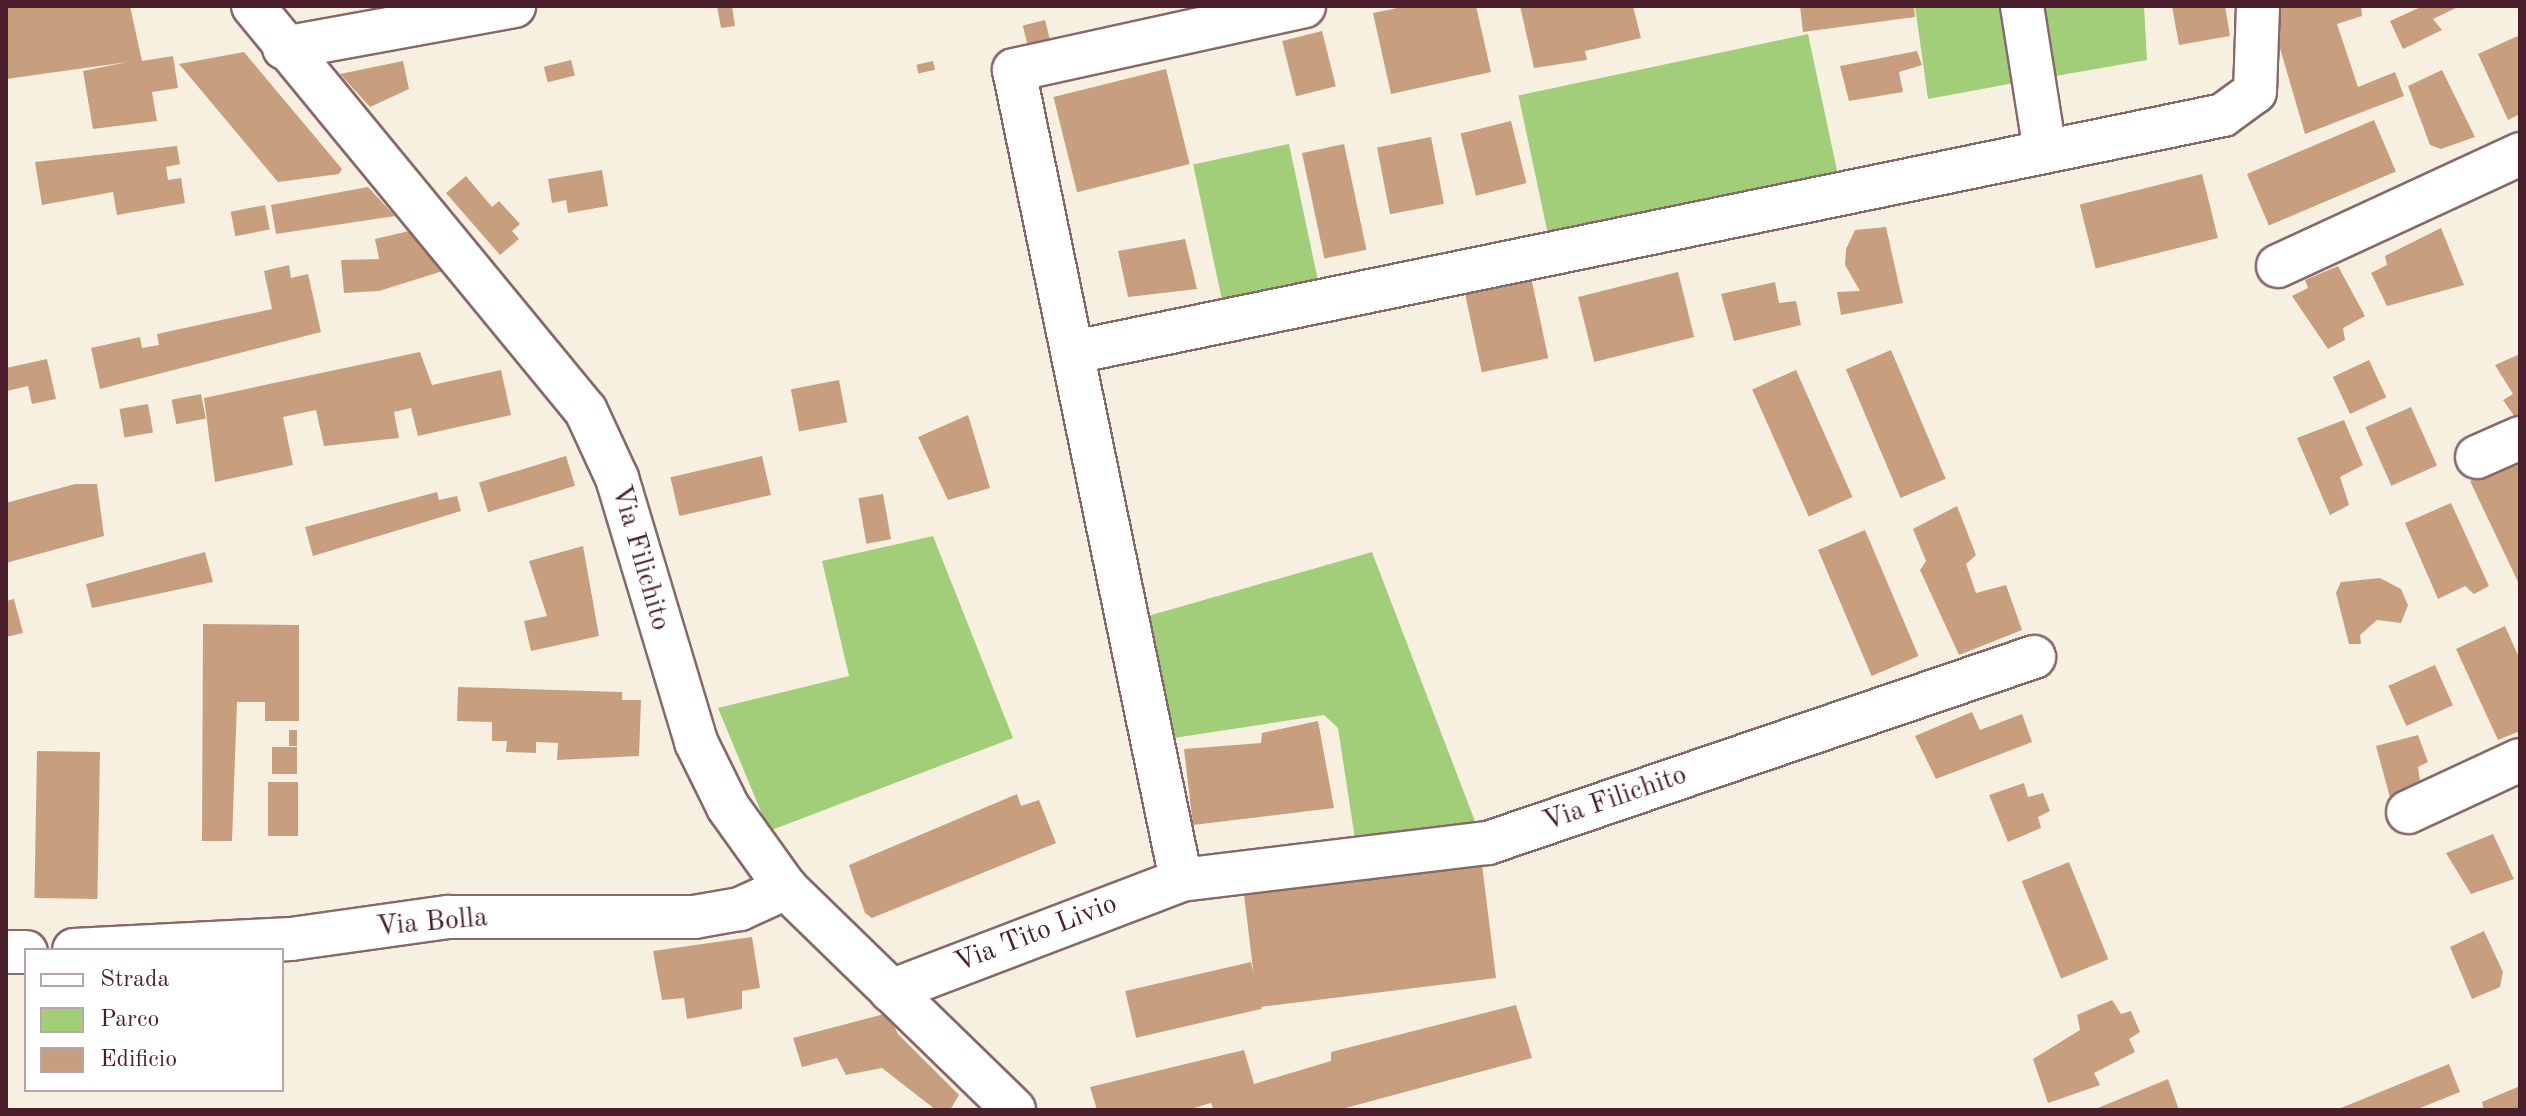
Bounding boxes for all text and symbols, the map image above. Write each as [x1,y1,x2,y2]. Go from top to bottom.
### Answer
street label: Via Filichito [603,481,677,635]
street label: Via Filichito [1539,759,1691,839]
street label: Via Tito Livio [950,888,1122,980]
street label: Via Bolla [375,901,489,945]
legend [24,948,284,1092]
text: Strada [100,968,169,992]
text: Parco [100,1008,159,1032]
text: Edificio [100,1048,177,1072]

